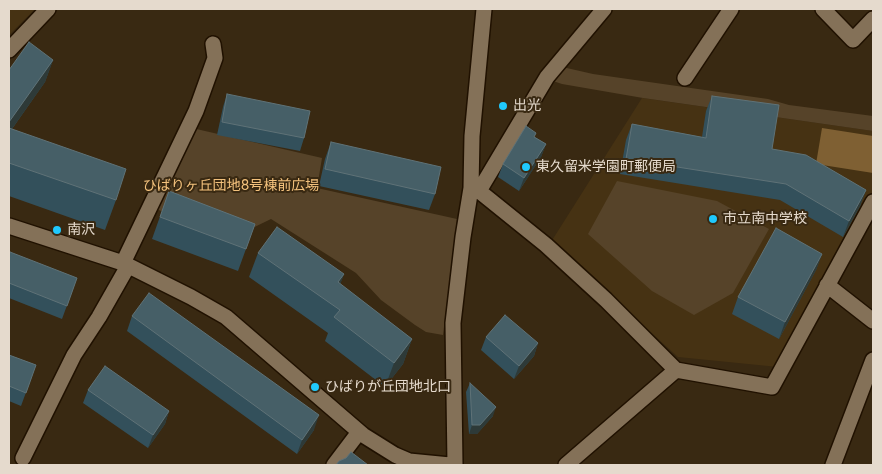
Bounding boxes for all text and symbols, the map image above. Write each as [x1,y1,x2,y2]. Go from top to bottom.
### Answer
place label: 出光 [513,98,541,114]
marker: 出光 [497,100,509,112]
place label: 東久留米学園町郵便局 [536,159,676,175]
marker: 東久留米学園町郵便局 [520,161,532,173]
park label: ひばりヶ丘団地8号棟前広場 [143,178,319,194]
place label: 市立南中学校 [723,211,807,227]
marker: 市立南中学校 [707,213,719,225]
place label: 南沢 [67,222,95,238]
marker: 南沢 [51,224,63,236]
place label: ひばりが丘団地北口 [325,379,451,395]
marker: ひばりが丘団地北口 [309,381,321,393]

